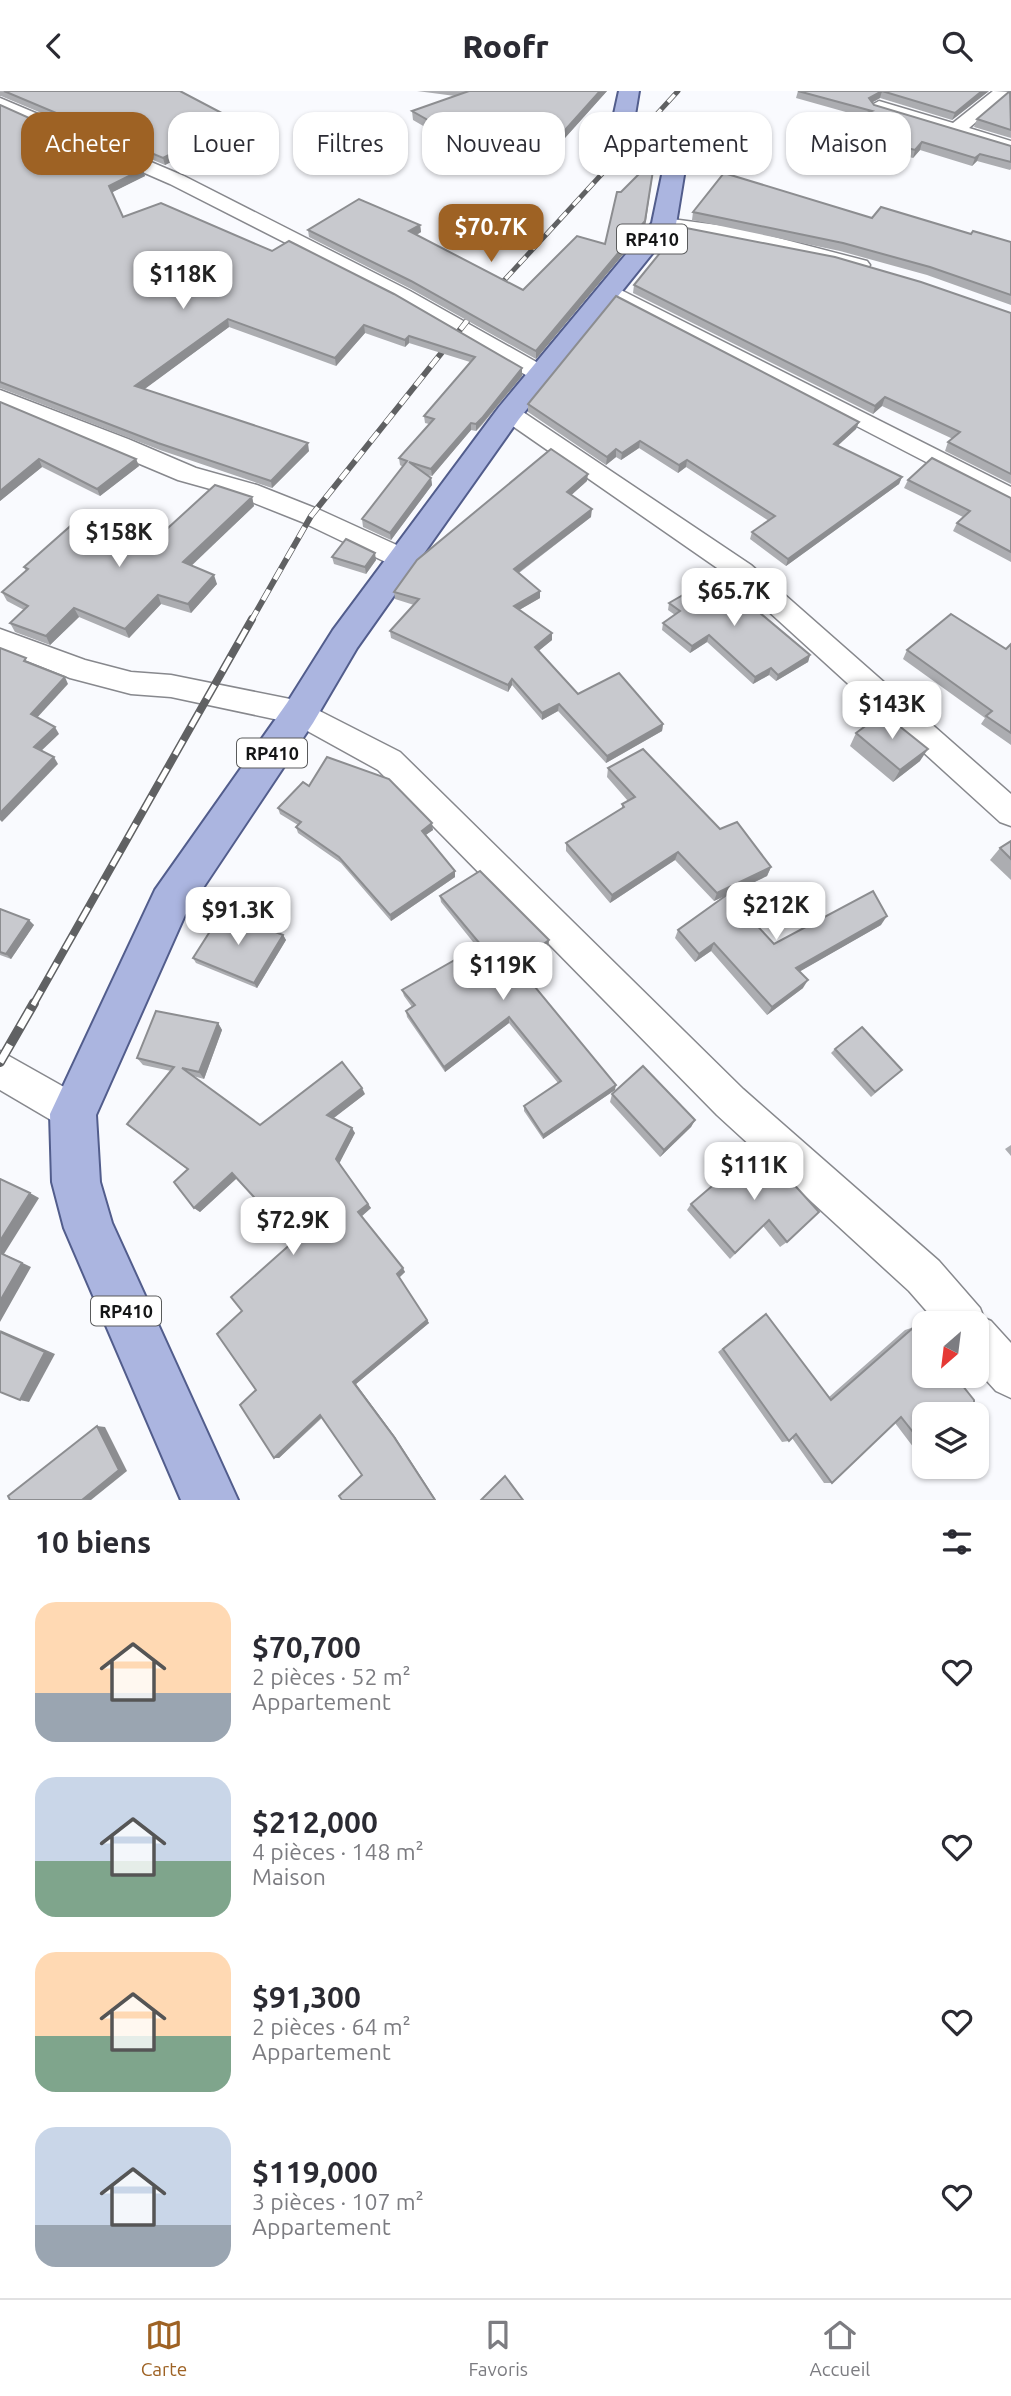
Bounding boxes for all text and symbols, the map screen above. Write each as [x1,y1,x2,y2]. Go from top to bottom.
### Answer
icon: back [35,27,73,65]
icon: search [938,27,976,65]
text: Roofr [462,28,549,64]
chip: Acheter [21,112,154,175]
chip: Louer [168,112,279,175]
chip: Filtres [293,112,408,175]
chip: Nouveau [422,112,565,175]
chip: Appartement [579,112,772,175]
chip: Maison [786,112,911,175]
pin: $70.7K [434,205,548,264]
text: $70.7K [455,214,527,239]
road number: RP410 [617,225,687,253]
pin: $118K [134,251,232,311]
text: $118K [149,261,217,286]
pin: $158K [70,510,168,569]
text: $158K [85,519,153,544]
pin: $65.7K [677,568,791,628]
text: $65.7K [698,578,770,603]
pin: $143K [843,681,941,741]
text: $143K [858,691,926,716]
road number: RP410 [237,739,307,767]
pin: $212K [727,883,825,942]
pin: $91.3K [181,887,295,947]
text: $212K [742,892,810,917]
text: $91.3K [202,897,274,922]
pin: $119K [454,943,552,1002]
text: $119K [469,952,537,977]
pin: $111K [705,1143,803,1202]
text: $111K [720,1152,788,1177]
pin: $72.9K [236,1197,350,1257]
text: $72.9K [257,1207,329,1232]
road number: RP410 [91,1296,161,1325]
north arrow [912,1311,989,1388]
map controls [912,1311,989,1479]
button: layers [912,1402,989,1479]
icon: filters [938,1523,976,1561]
text: 10 biens [35,1525,151,1559]
icon: home [91,1630,175,1714]
text: $70,700 [252,1630,361,1664]
icon: heart [938,1653,976,1691]
text: 2 pièces · 52 m² [252,1664,411,1689]
text: Appartement [252,1689,391,1714]
icon: home [91,1805,175,1889]
text: $212,000 [252,1805,378,1839]
icon: heart [938,1828,976,1866]
text: 4 pièces · 148 m² [252,1839,424,1864]
text: Maison [252,1864,326,1889]
icon: home [91,1980,175,2064]
text: $91,300 [252,1980,361,2014]
icon: heart [938,2003,976,2041]
text: 2 pièces · 64 m² [252,2014,411,2039]
text: Appartement [252,2039,391,2064]
icon: home [91,2155,175,2239]
text: $119,000 [252,2155,378,2189]
icon: heart [938,2178,976,2216]
text: 3 pièces · 107 m² [252,2189,424,2214]
text: Appartement [252,2214,391,2239]
tab: Carte [141,2316,187,2380]
tab: Favoris [469,2316,528,2380]
tab: Accueil [809,2316,870,2380]

